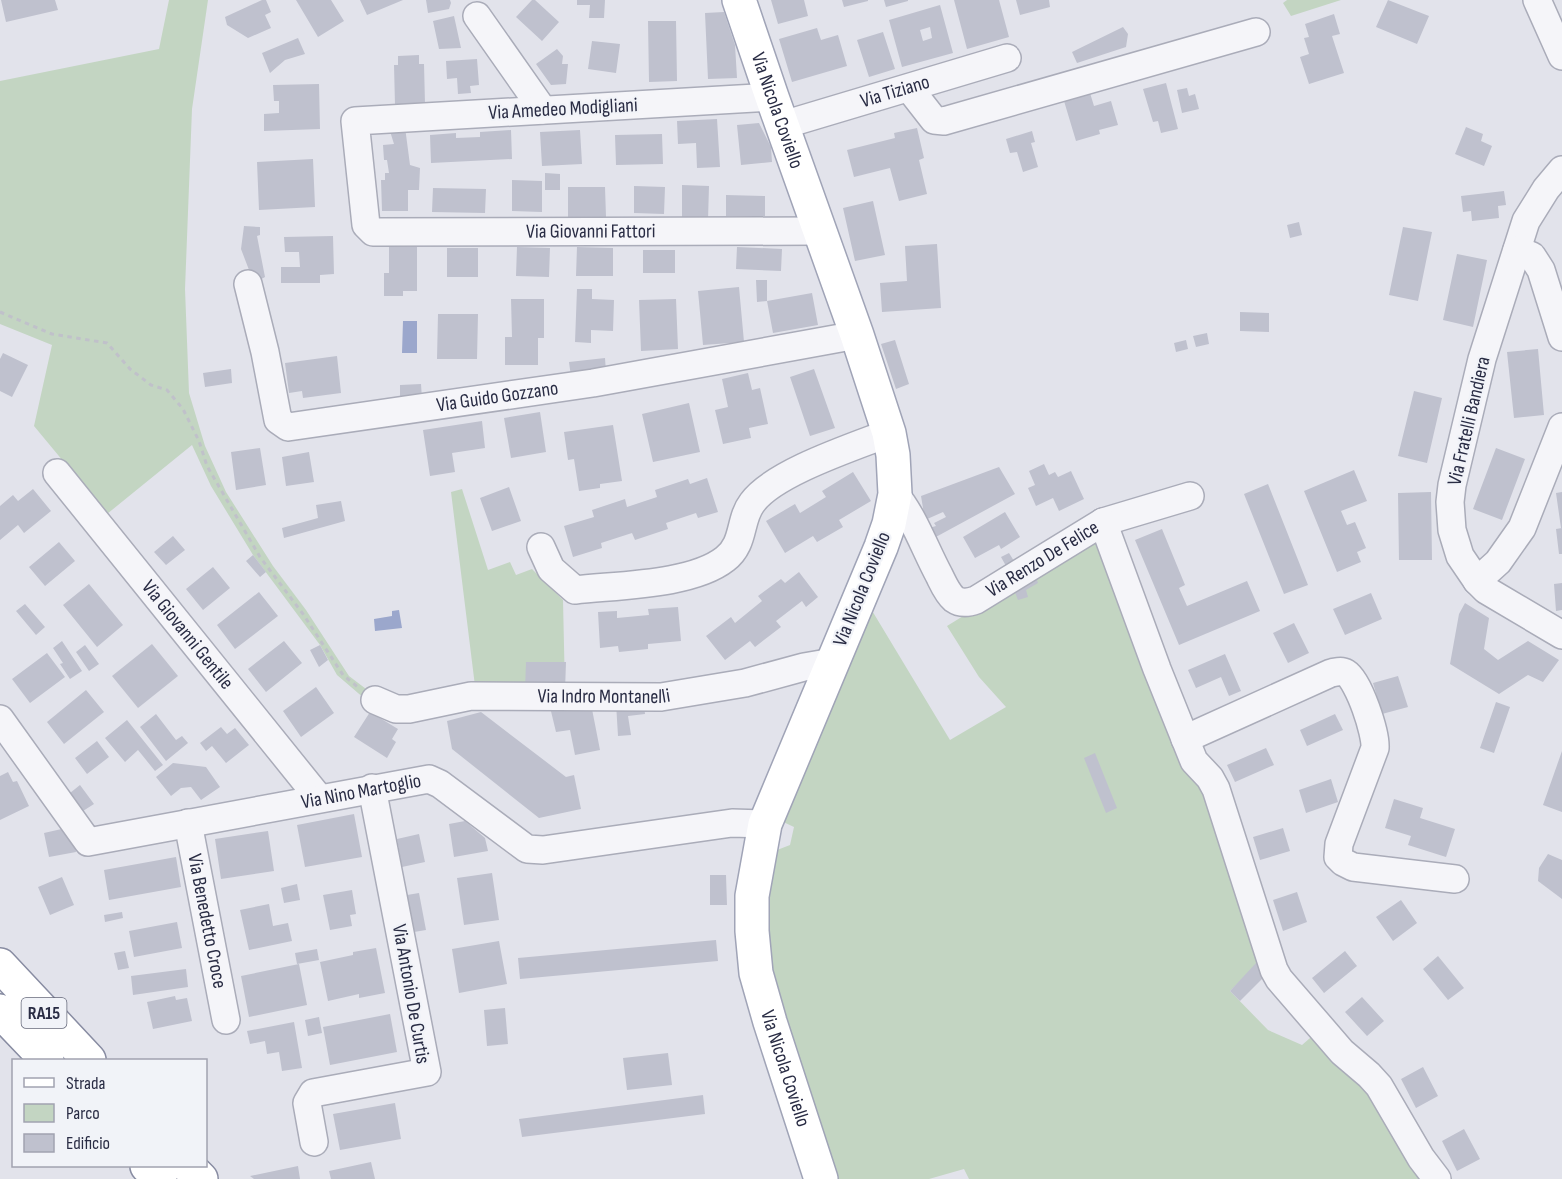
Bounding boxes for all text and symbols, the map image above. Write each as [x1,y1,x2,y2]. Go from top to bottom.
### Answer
street label: Via Nicola Coviello [746,49,809,172]
street label: Via Tiziano [858,70,933,113]
street label: Via Amedeo Modigliani [488,93,638,125]
street label: Via Giovanni Fattori [526,219,656,244]
street label: Via Fratelli Bandiera [1443,354,1495,488]
street label: Via Guido Gozzano [435,376,560,417]
street label: Via Renzo De Felice [982,515,1103,603]
street label: Via Nicola Coviello [828,528,896,650]
street label: Via Giovanni Gentile [136,576,239,694]
street label: Via Indro Montanelli [538,684,672,709]
street label: Via Nino Martoglio [299,769,423,814]
street label: Via Benedetto Croce [182,852,232,990]
street label: Via Antonio De Curtis [387,922,435,1066]
road number: RA15 [22,998,66,1028]
street label: Via Nicola Coviello [755,1007,815,1130]
legend [12,1059,207,1167]
text: Strada [66,1073,106,1094]
text: Parco [66,1103,100,1124]
text: Edificio [66,1133,110,1154]

